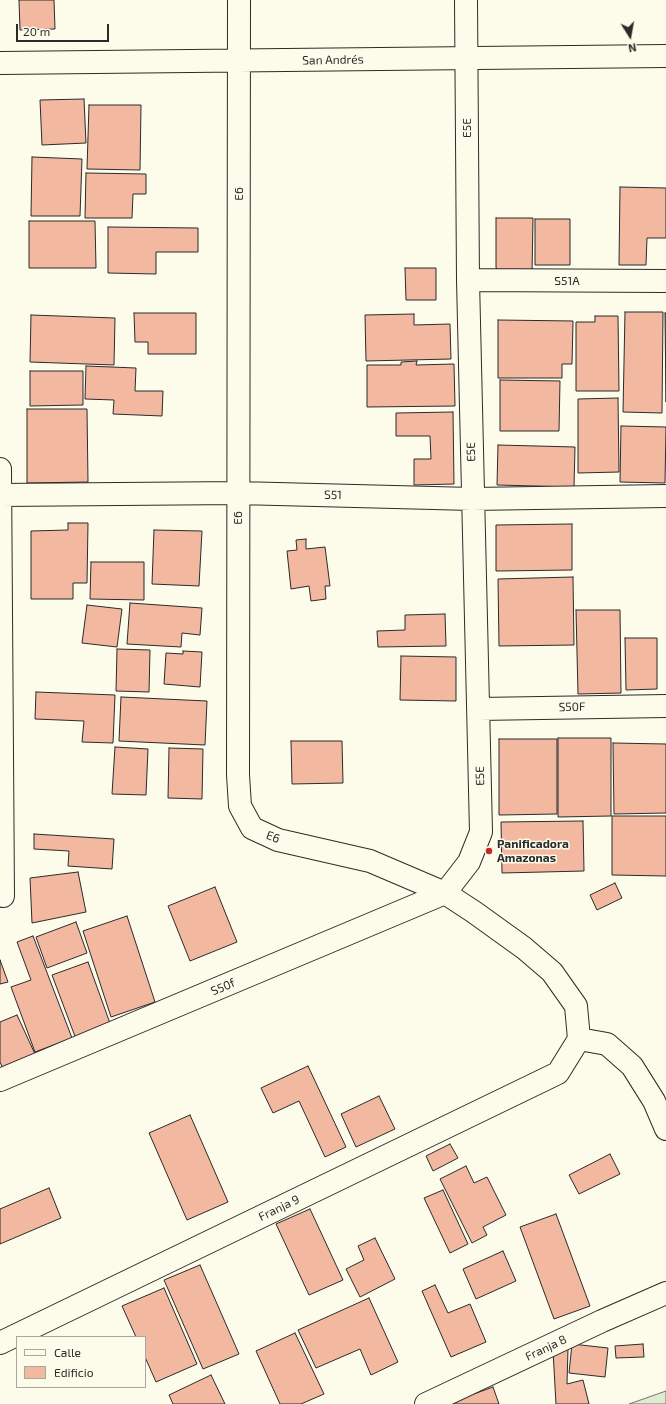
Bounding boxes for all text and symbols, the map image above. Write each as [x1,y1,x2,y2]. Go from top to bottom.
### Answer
scale bar [18,16,111,42]
north arrow [610,16,650,56]
text: 20 m [23,24,50,38]
text: N [627,41,638,55]
street label: San Andrés [302,52,364,68]
street label: E5E [460,118,474,138]
street label: E6 [232,187,246,201]
street label: S51A [554,274,580,288]
street label: E5E [464,442,478,462]
street label: S51 [324,488,342,502]
street label: E6 [231,511,245,525]
street label: S50F [558,700,586,714]
street label: E5E [473,766,487,786]
street label: E6 [264,828,282,846]
place label: Panificadora Amazonas [497,837,569,865]
marker: Panificadora Amazonas [484,846,494,856]
street label: S50f [209,975,237,999]
street label: Franja 9 [256,1192,302,1224]
street label: Franja 8 [523,1332,569,1364]
legend [16,1336,146,1388]
text: Calle [54,1345,81,1359]
text: Edificio [54,1365,94,1379]

